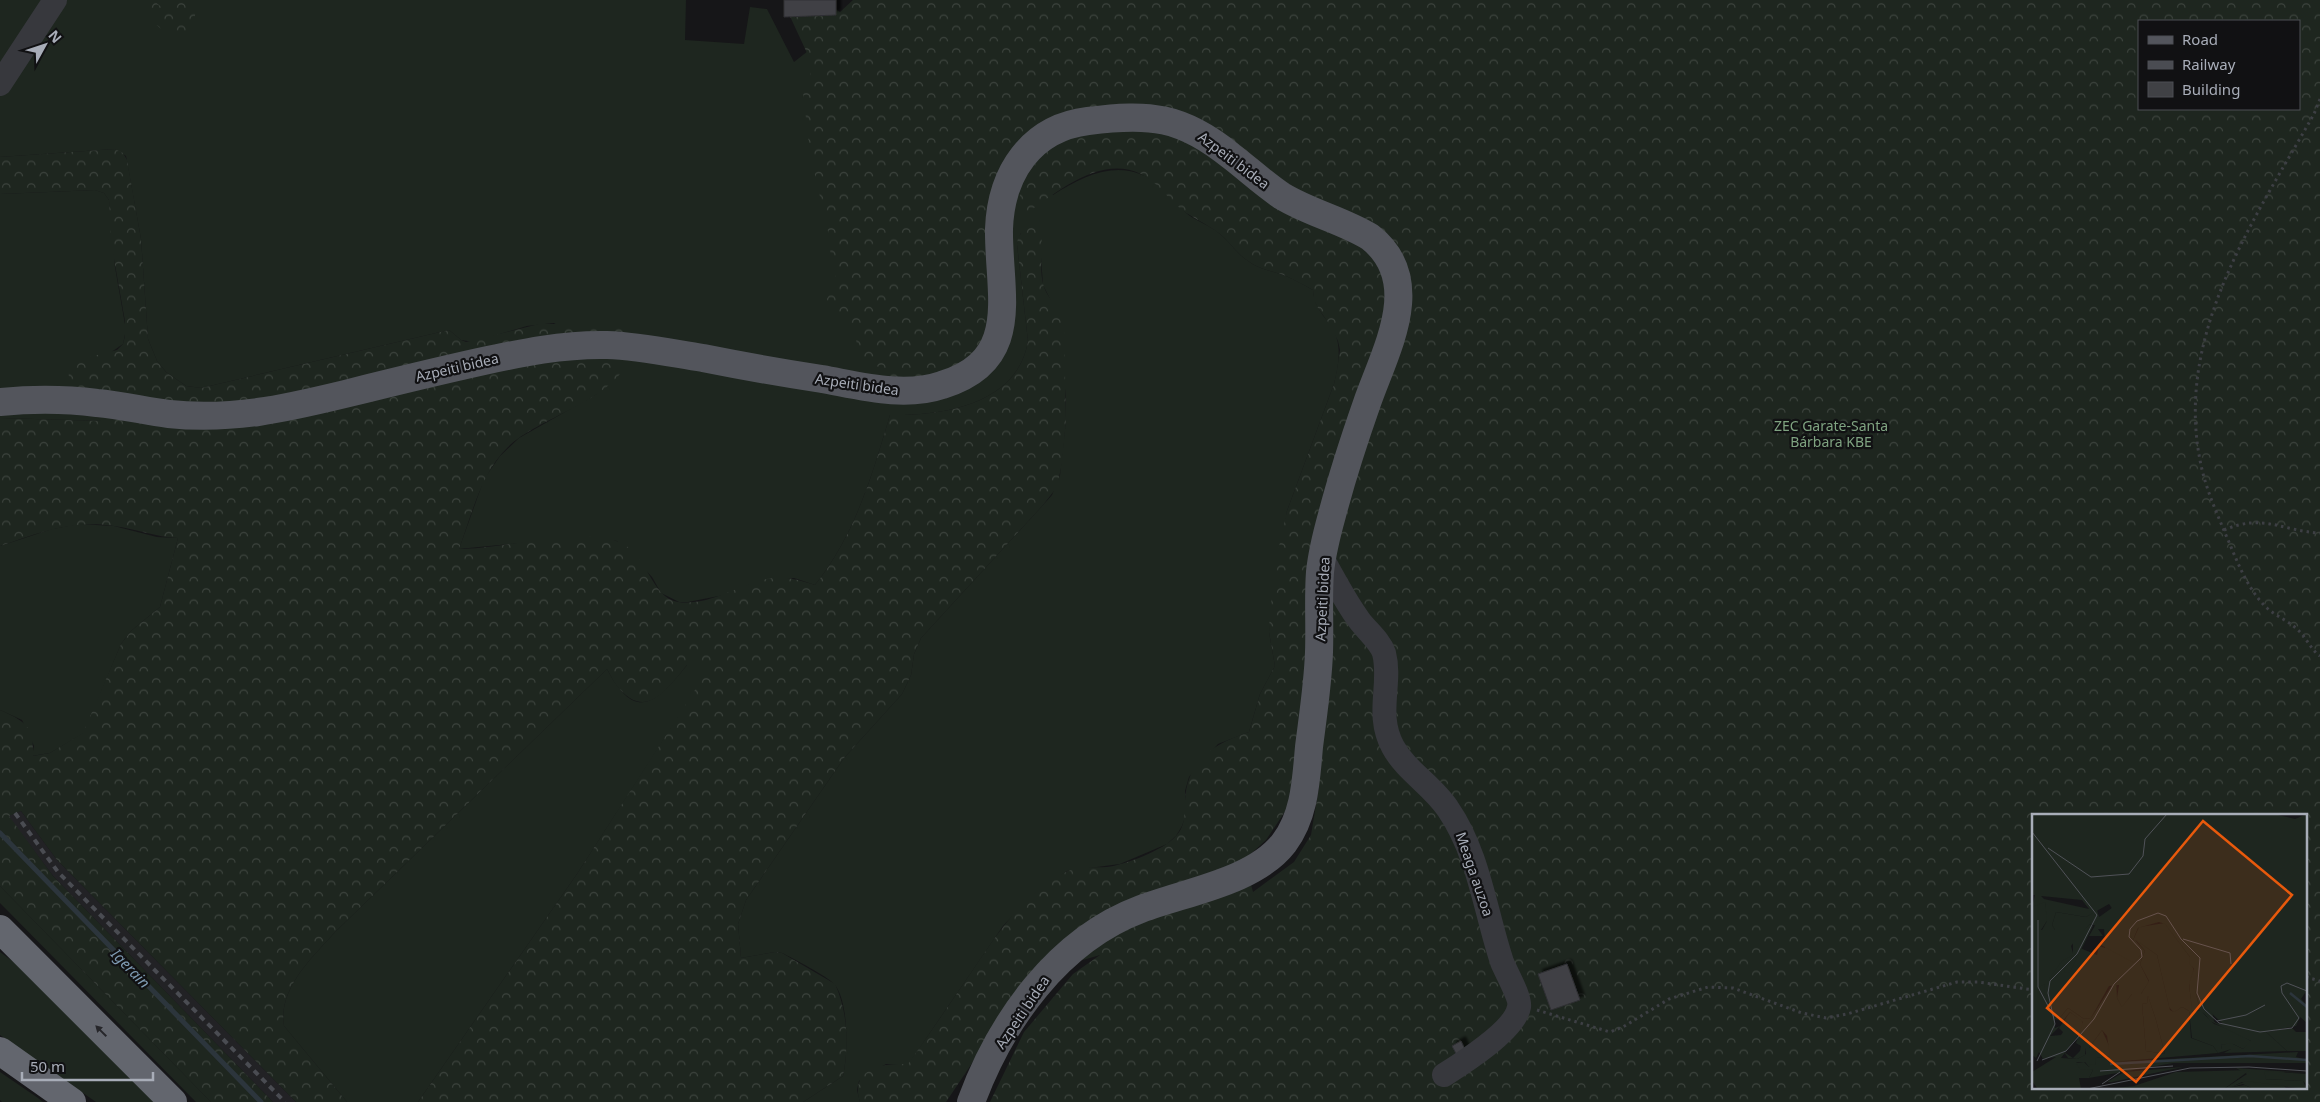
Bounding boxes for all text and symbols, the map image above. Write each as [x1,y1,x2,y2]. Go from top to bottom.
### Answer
north arrow [20,20,70,70]
legend [2138,20,2300,110]
text: N [44,26,66,47]
text: Road [2182,29,2218,49]
text: Railway [2182,54,2236,74]
text: Building [2182,79,2240,99]
street label: Azpeiti bidea [1195,127,1273,193]
street label: Azpeiti bidea [414,348,500,386]
street label: Azpeiti bidea [814,369,900,399]
park label: ZEC Garate-Santa Bárbara KBE [1774,416,1888,451]
street label: Azpeiti bidea [1310,556,1334,642]
inset map [2032,814,2308,1090]
street label: Meaga auzoa [1452,829,1498,919]
water label: Igerain [107,943,155,992]
street label: Azpeiti bidea [990,972,1054,1052]
one-way arrow [95,1025,107,1037]
scale bar [22,1050,154,1082]
text: 50 m [30,1056,65,1076]

